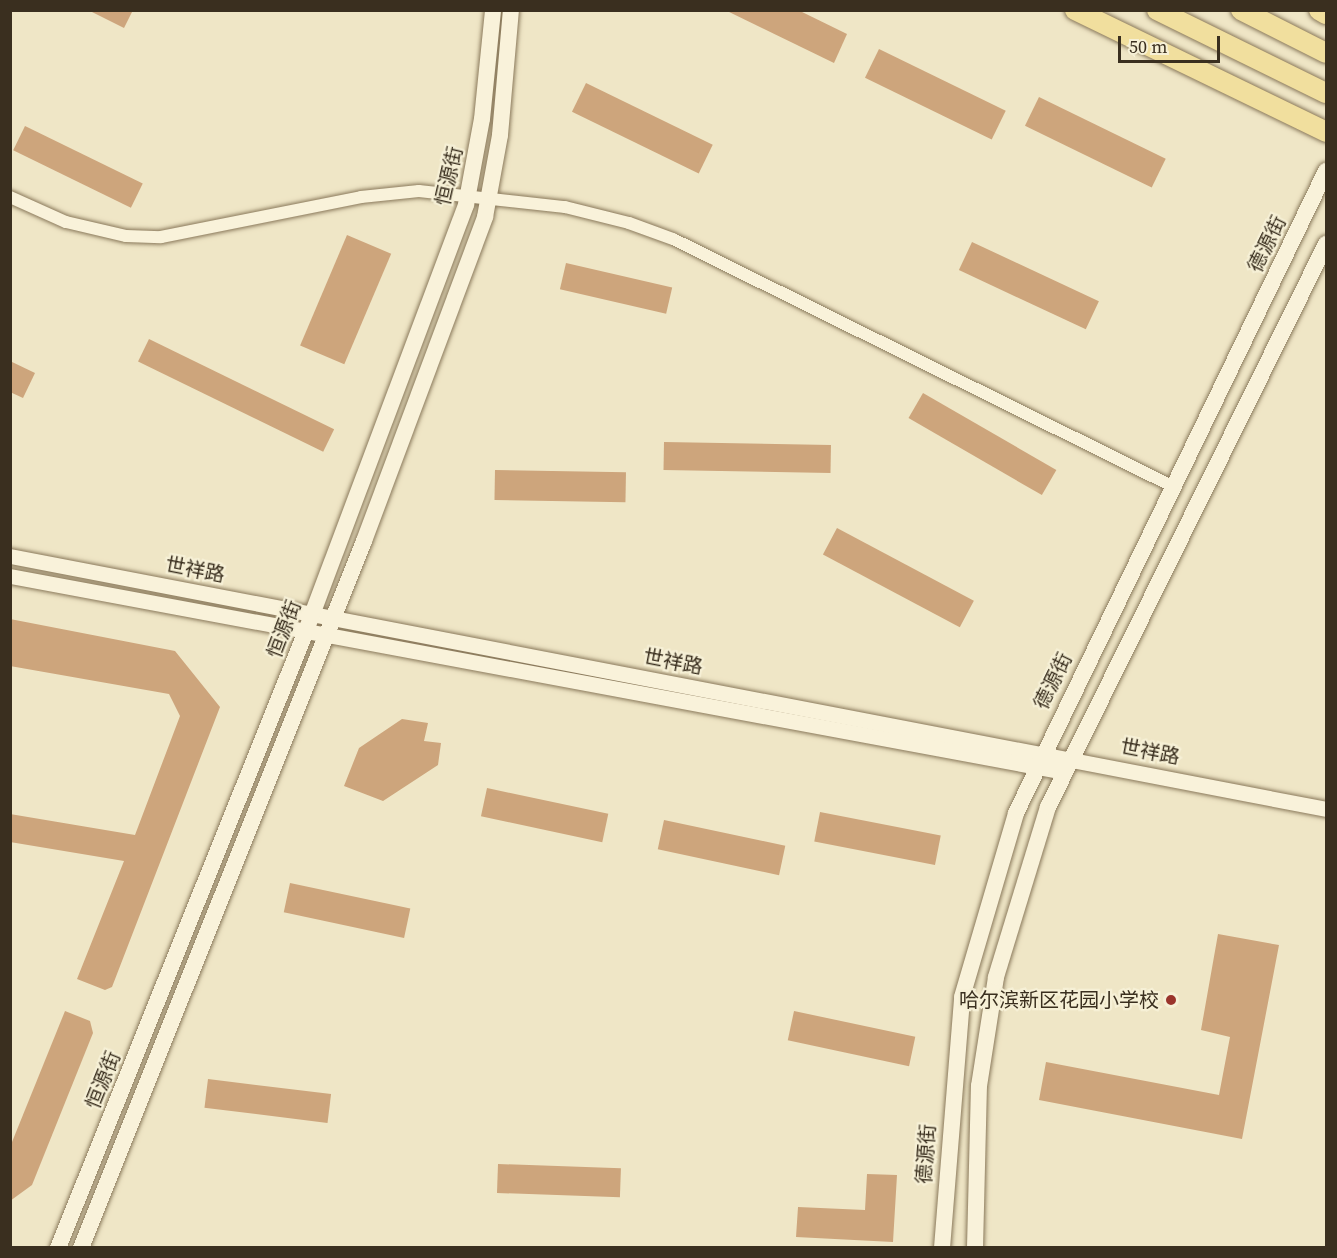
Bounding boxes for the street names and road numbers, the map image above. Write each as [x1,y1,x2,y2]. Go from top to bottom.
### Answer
street label: 恒源街 [431,144,467,208]
street label: 德源街 [1243,212,1291,276]
street label: 世祥路 [163,552,227,588]
street label: 恒源街 [262,597,306,661]
street label: 世祥路 [641,644,705,680]
street label: 德源街 [1029,649,1077,713]
street label: 世祥路 [1118,734,1182,770]
street label: 恒源街 [81,1048,125,1112]
street label: 德源街 [912,1123,940,1185]

